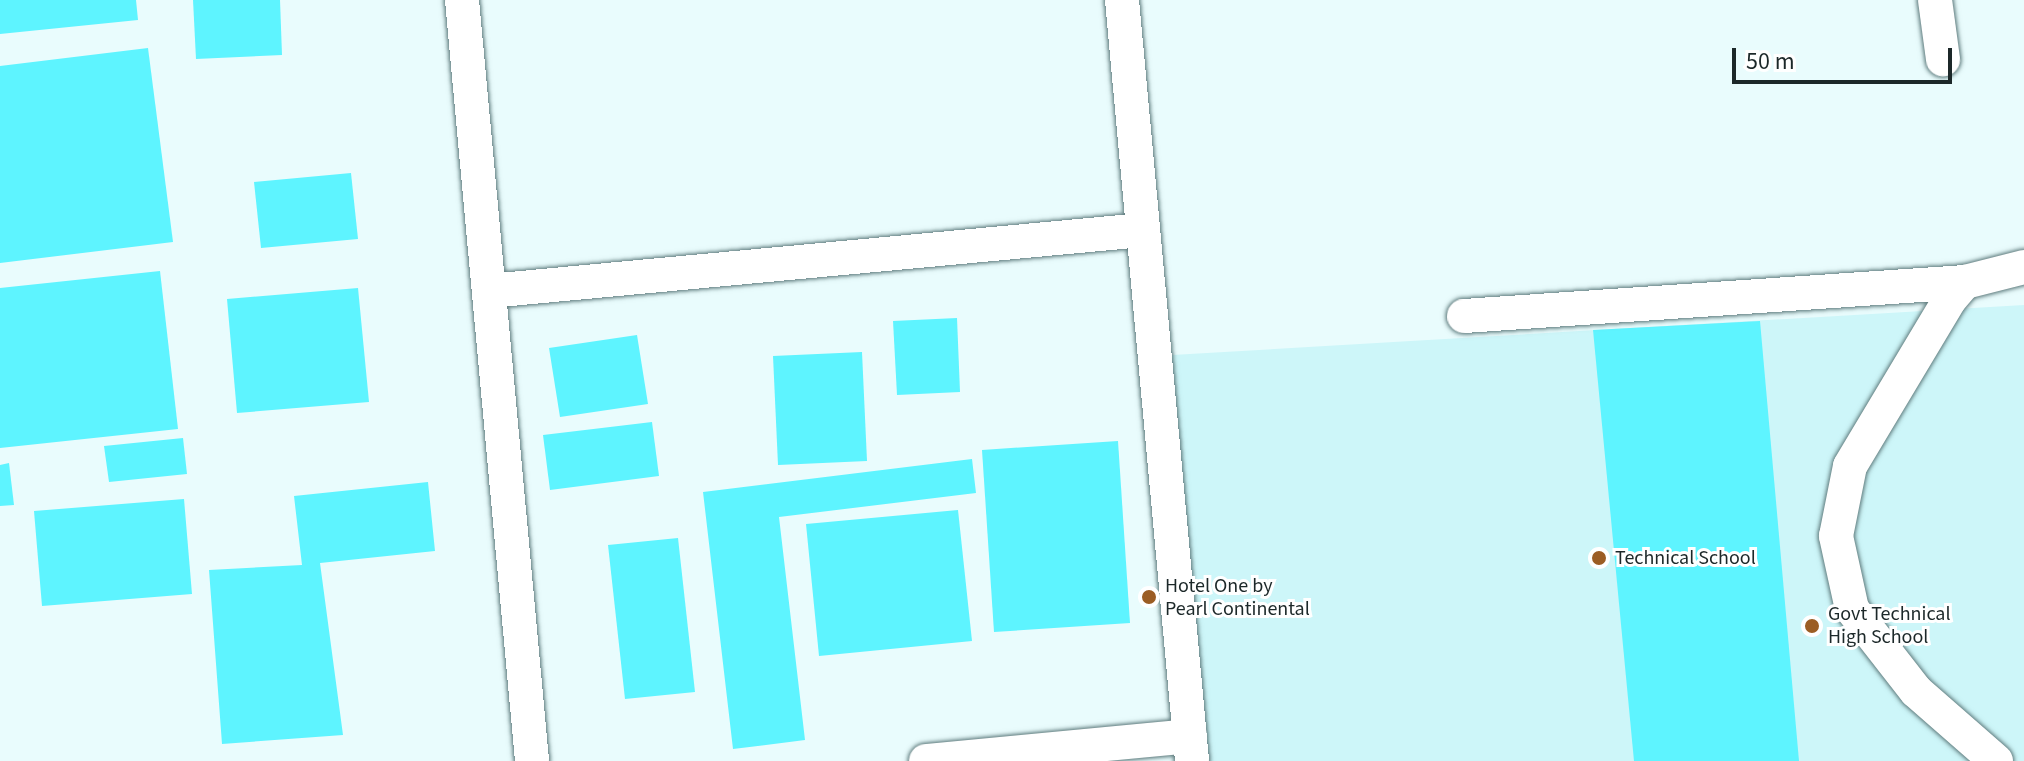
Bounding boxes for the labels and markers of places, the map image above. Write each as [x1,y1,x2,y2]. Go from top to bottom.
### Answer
place label: Technical School [1615,546,1756,570]
marker: Technical School [1590,549,1608,567]
place label: Hotel One by Pearl Continental [1165,574,1310,621]
marker: Hotel One by Pearl Continental [1140,588,1158,606]
place label: Govt Technical High School [1828,602,1950,649]
marker: Govt Technical High School [1803,617,1821,635]

